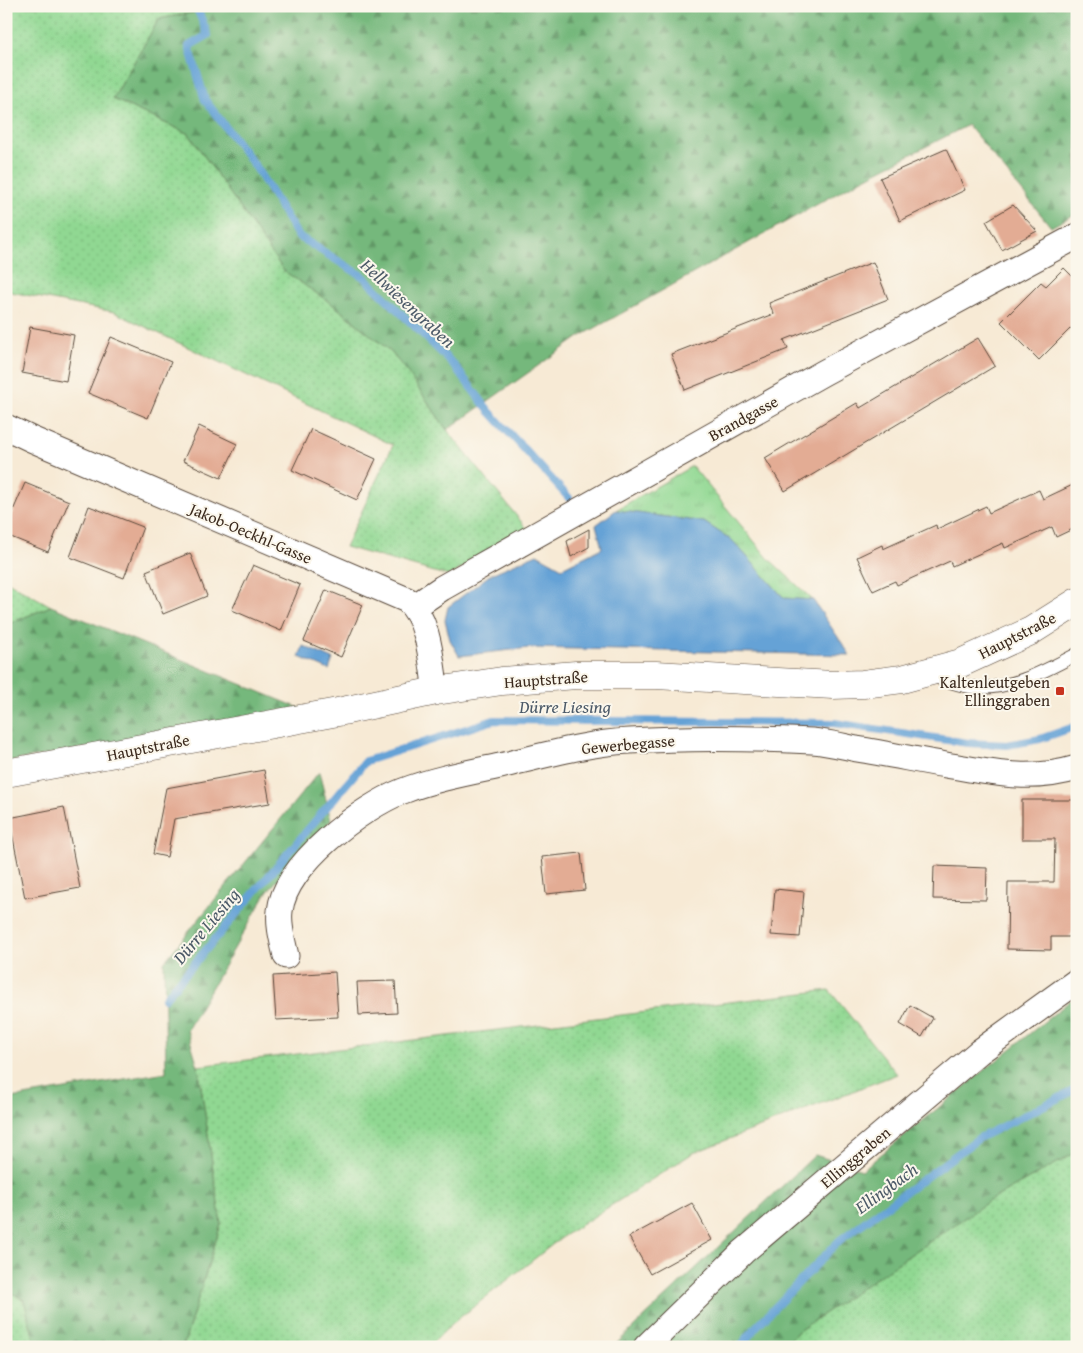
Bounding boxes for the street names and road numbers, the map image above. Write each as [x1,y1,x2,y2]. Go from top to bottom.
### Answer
street label: Brandgasse [704,389,782,447]
street label: Jakob-Oeckhl-Gasse [184,496,316,570]
street label: Hauptstraße [974,605,1060,665]
street label: Hauptstraße [503,664,589,694]
street label: Hauptstraße [104,727,192,767]
street label: Gewerbegasse [580,728,676,760]
street label: Ellinggraben [815,1120,895,1194]

